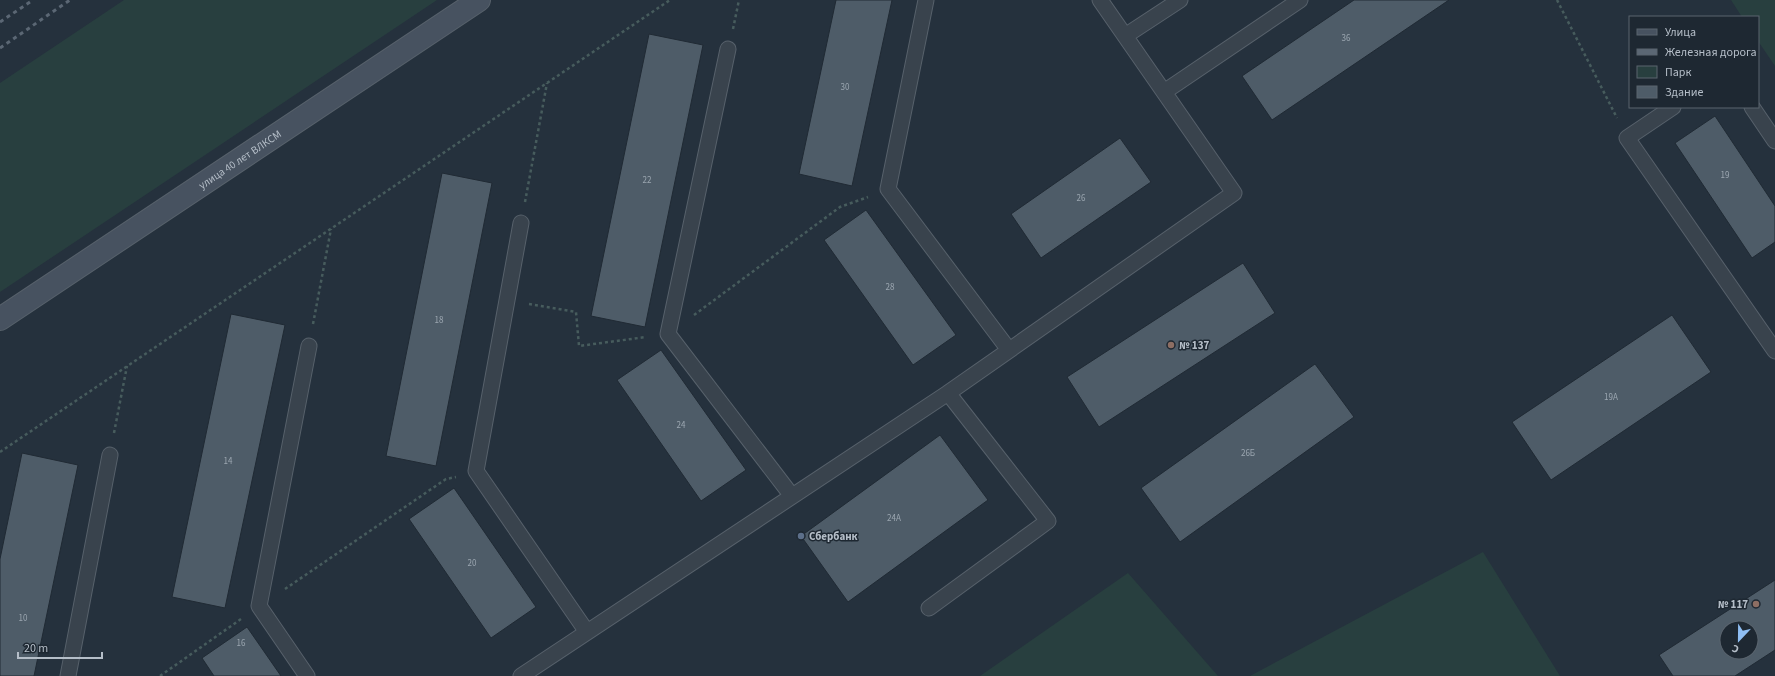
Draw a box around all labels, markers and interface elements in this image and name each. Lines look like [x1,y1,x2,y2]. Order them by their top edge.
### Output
legend [1629,16,1759,108]
text: Улица [1665,24,1696,41]
house number: 36 [1342,32,1351,45]
text: Железная дорога [1665,44,1757,61]
text: Парк [1665,64,1691,81]
house number: 30 [841,81,850,94]
text: Здание [1665,84,1704,101]
street label: улица 40 лет ВЛКСМ [195,126,284,192]
house number: 19 [1721,169,1730,182]
house number: 22 [643,174,652,187]
house number: 26 [1077,192,1086,205]
house number: 28 [886,281,895,294]
house number: 18 [435,314,444,327]
place label: № 137 [1179,338,1209,353]
marker: № 137 [1166,340,1176,350]
house number: 19А [1604,391,1618,404]
house number: 24 [677,419,686,432]
house number: 26Б [1241,447,1255,460]
house number: 14 [224,455,233,468]
house number: 24А [887,512,901,525]
place label: Сбербанк [809,529,858,544]
marker: Сбербанк [796,531,806,541]
house number: 20 [468,557,477,570]
place label: № 117 [1718,597,1748,612]
marker: № 117 [1751,599,1761,609]
house number: 10 [19,612,28,625]
north arrow [1719,620,1759,660]
scale bar [18,634,102,660]
house number: 16 [237,637,246,650]
text: 20 m [24,640,48,657]
text: С [1729,640,1741,657]

